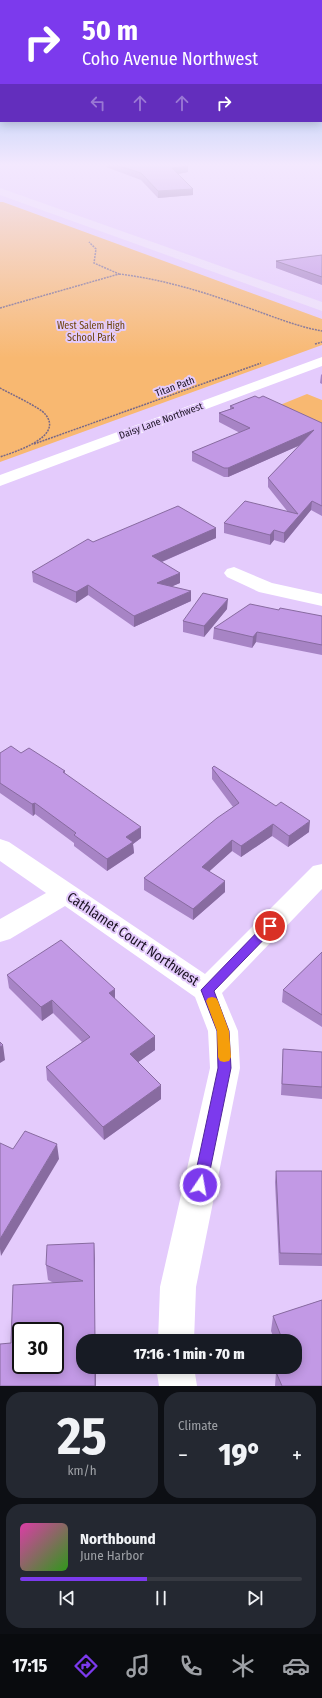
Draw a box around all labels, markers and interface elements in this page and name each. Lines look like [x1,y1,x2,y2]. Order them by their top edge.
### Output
text: 50 m [82,14,138,47]
icon: right [16,16,68,68]
text: Coho Avenue Northwest [82,48,258,70]
icon: left [87,92,109,114]
icon: ahead [129,92,151,114]
icon: ahead [171,92,193,114]
icon: right [213,92,235,114]
park label: West Salem High School Park [57,320,125,344]
street label: Titan Path [154,374,196,400]
street label: Daisy Lane Northwest [117,400,205,442]
street label: Cathlamet Court Northwest [64,888,203,990]
pin [253,909,287,943]
icon: arrive [259,915,281,937]
position arrow [179,1164,221,1206]
speed limit sign: 30 [12,1322,64,1374]
text: 17:16 · 1 min · 70 m [133,1345,245,1363]
text: 25 [57,1405,107,1468]
text: Climate [178,1418,218,1433]
text: 19° [219,1437,261,1473]
text: − [178,1442,188,1469]
text: + [292,1442,302,1469]
text: km/h [68,1463,97,1478]
text: Northbound [80,1530,156,1548]
text: June Harbor [80,1548,144,1563]
icon: previous [56,1587,78,1609]
icon: pause [150,1587,172,1609]
icon: next [244,1587,266,1609]
icon: directions [72,1652,100,1680]
icon: music [124,1652,152,1680]
icon: phone [177,1652,205,1680]
icon: climate [229,1652,257,1680]
icon: car [282,1652,310,1680]
text: 17:15 [12,1655,47,1677]

